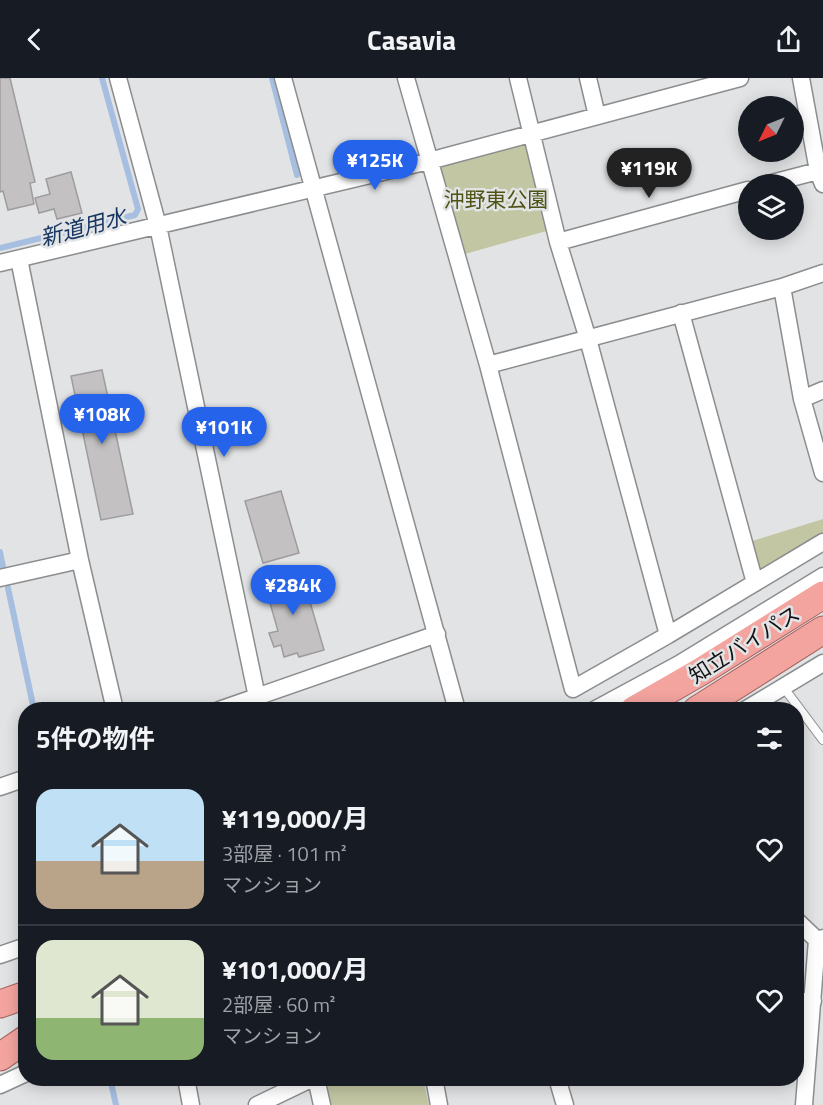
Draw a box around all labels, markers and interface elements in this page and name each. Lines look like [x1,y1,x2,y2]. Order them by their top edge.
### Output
text: Casavia [367,19,456,60]
icon: back [18,23,51,56]
icon: share [772,23,805,56]
north arrow [738,96,804,162]
map controls [738,96,804,240]
pin: ¥125K [333,140,417,191]
text: ¥125K [347,144,403,175]
pin: ¥119K [607,148,691,199]
text: ¥119K [621,152,677,183]
button: layers [738,174,804,240]
park label: 沖野東公園 [444,183,549,215]
water label: 新道用水 [36,199,132,255]
pin: ¥108K [60,394,144,445]
text: ¥108K [74,398,130,429]
pin: ¥101K [182,407,266,458]
text: ¥101K [196,411,252,442]
pin: ¥284K [251,565,335,616]
text: ¥284K [265,569,321,600]
street label: 知立バイパス [682,597,806,691]
text: 5件の物件 [36,719,155,758]
icon: filters [753,722,786,755]
text: ¥119,000/月 [222,799,369,838]
icon: home [84,813,156,885]
icon: heart [753,833,786,866]
text: 3部屋 · 101 m² [222,838,347,869]
text: マンション [222,869,322,900]
text: ¥101,000/月 [222,950,369,989]
icon: home [84,964,156,1036]
icon: heart [753,984,786,1017]
text: 2部屋 · 60 m² [222,989,335,1020]
text: マンション [222,1020,322,1051]

